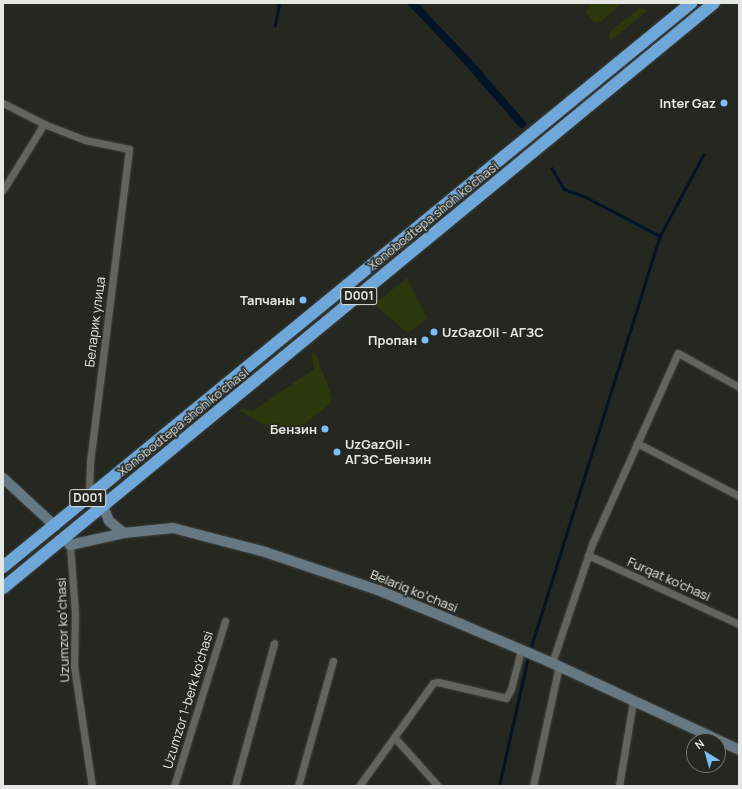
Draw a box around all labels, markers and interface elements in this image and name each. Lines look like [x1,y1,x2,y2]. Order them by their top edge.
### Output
place label: Inter Gaz [659,95,716,111]
marker: Inter Gaz [719,98,729,108]
street label: Xonobodtepa shoh ko'chasi [364,158,502,274]
street label: Беларик улица [82,276,108,368]
road number: D001 [340,286,378,306]
place label: Тапчаны [240,292,295,308]
marker: Тапчаны [298,295,308,305]
place label: UzGazOil - АГЗС [442,324,544,340]
marker: UzGazOil - АГЗС [429,327,439,337]
place label: Пропан [368,332,417,348]
marker: Пропан [420,335,430,345]
street label: Xonobodtepa shoh ko'chasi [114,364,252,480]
place label: Бензин [270,421,317,437]
marker: Бензин [320,424,330,434]
place label: UzGazOil - АГЗС-Бензин [345,437,431,468]
marker: UzGazOil - АГЗС-Бензин [332,447,342,457]
road number: D001 [69,488,107,508]
street label: Furqat ko'chasi [625,554,713,604]
street label: Belariq koʻchasi [368,566,460,616]
street label: Uzumzor koʻchasi [53,577,73,683]
street label: Uzumzor 1-berk ko'chasi [160,629,216,771]
north arrow [686,733,726,773]
text: N [691,735,707,752]

